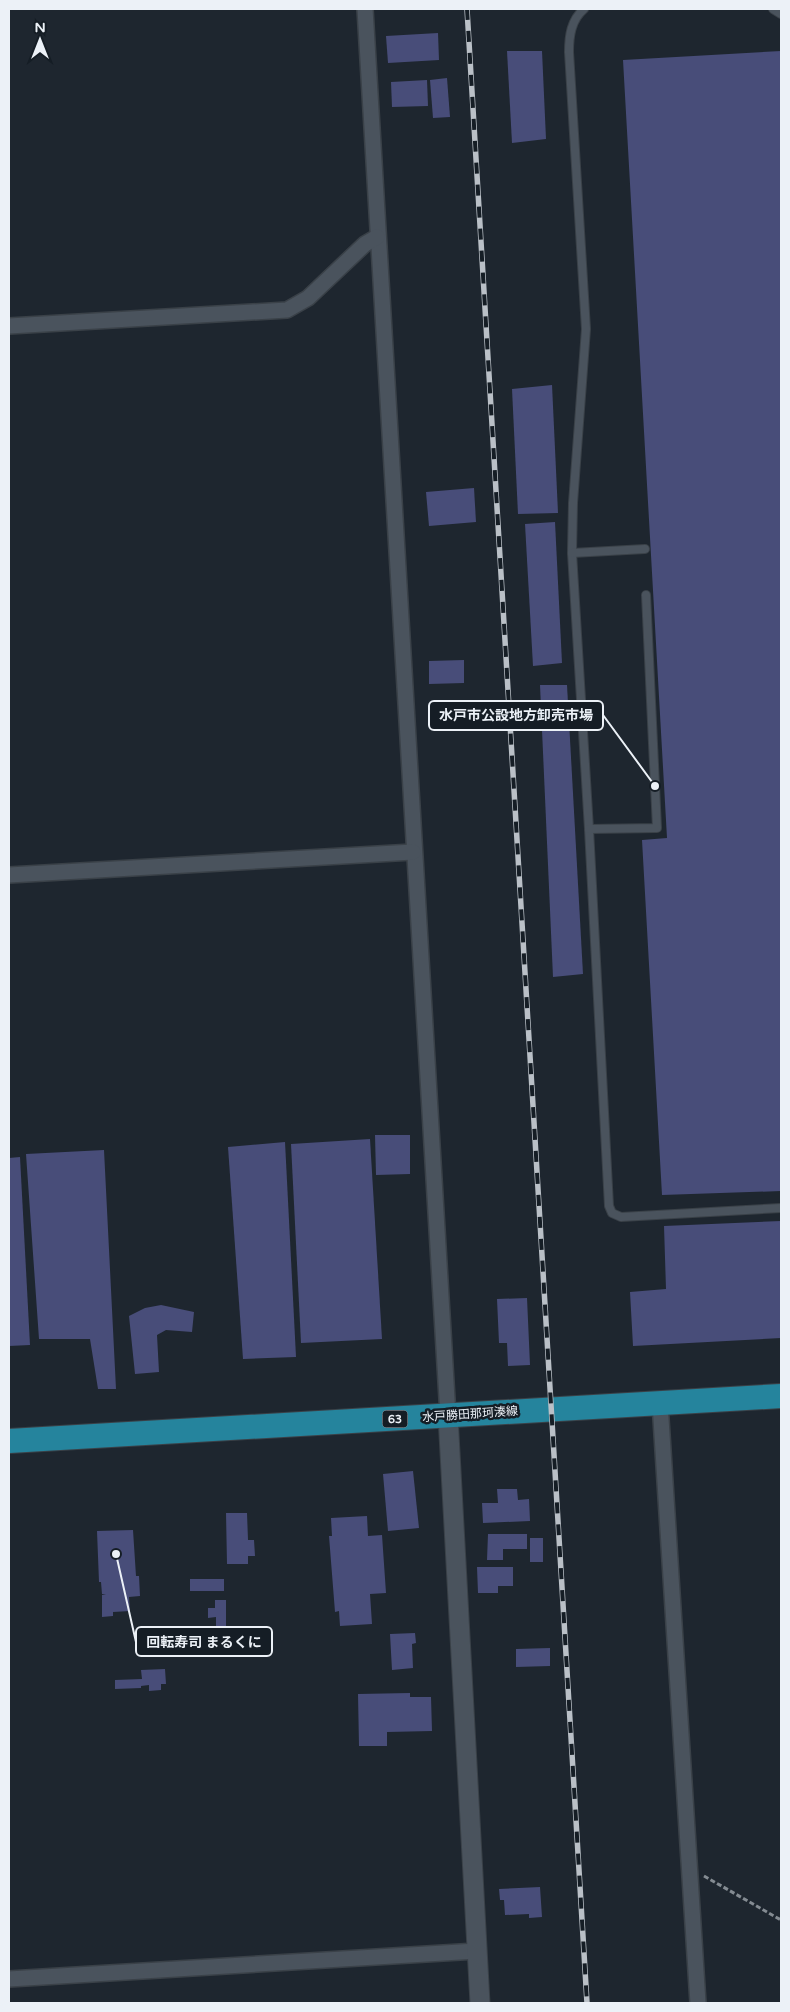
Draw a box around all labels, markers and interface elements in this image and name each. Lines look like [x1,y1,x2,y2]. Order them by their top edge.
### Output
north arrow [15,15,65,65]
text: N [34,19,46,36]
callout: 水戸市公設地方卸売市場 [429,701,603,730]
text: 水戸市公設地方卸売市場 [439,707,593,724]
street label: 水戸勝田那珂湊線 [422,1404,518,1424]
road number: 63 [382,1410,408,1428]
callout: 回転寿司 まるくに [136,1627,272,1656]
text: 回転寿司 まるくに [146,1634,262,1651]

